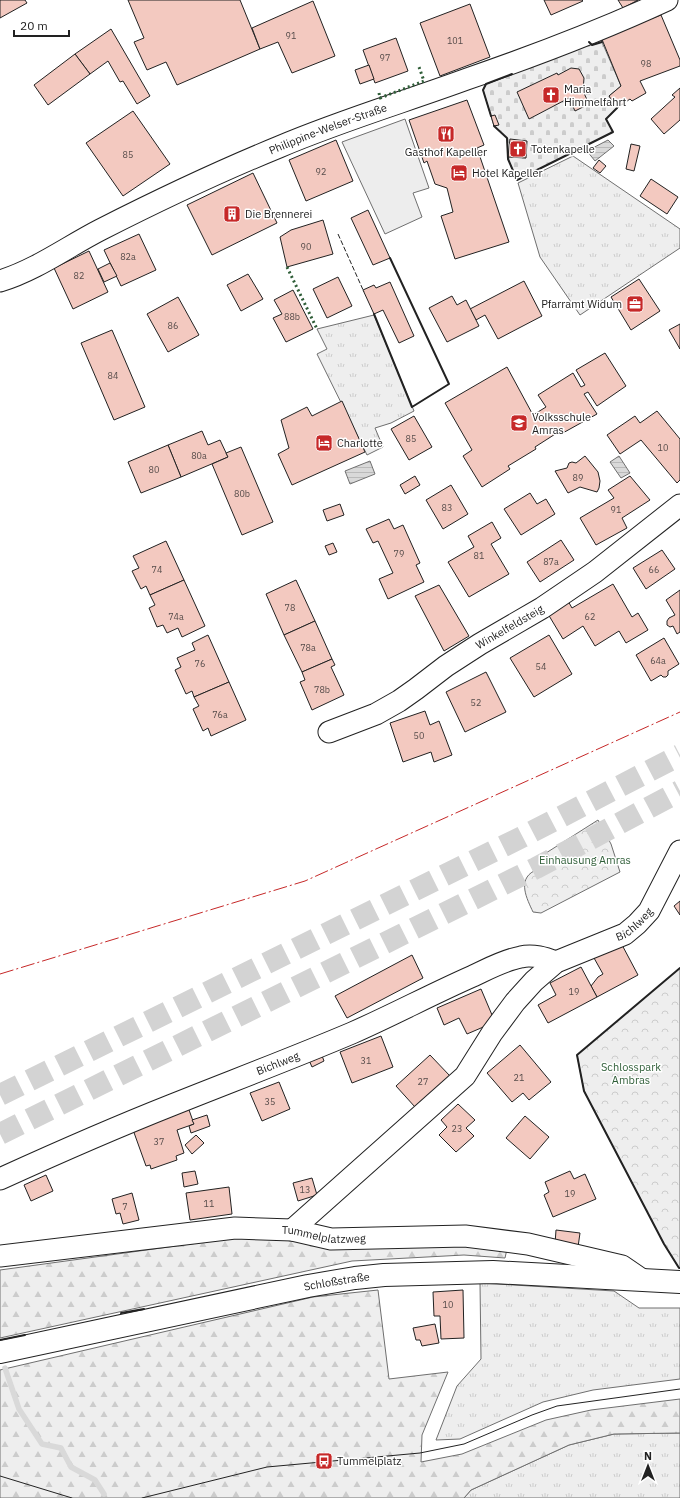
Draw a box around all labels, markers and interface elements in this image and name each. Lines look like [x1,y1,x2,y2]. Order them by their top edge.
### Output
scale bar [14,12,69,38]
text: 20 m [20,18,48,33]
house number: 91 [286,30,296,41]
house number: 101 [447,35,463,46]
house number: 97 [380,52,390,63]
house number: 98 [641,58,651,69]
place label: Maria Himmelfahrt [564,82,627,109]
church icon: Maria Himmelfahrt [541,85,561,105]
street label: Philippine-Welser-Straße [267,100,389,157]
restaurant icon: Gasthof Kapeller [436,124,456,144]
church icon: Totenkapelle [508,139,528,159]
place label: Totenkapelle [531,142,595,156]
place label: Gasthof Kapeller [405,145,487,159]
house number: 85 [123,149,133,160]
hotel icon: Hotel Kapeller [449,163,469,183]
house number: 92 [316,166,326,177]
place label: Hotel Kapeller [472,166,543,180]
building icon: Die Brennerei [222,204,242,224]
place label: Die Brennerei [245,207,312,221]
house number: 90 [301,241,311,252]
house number: 82a [120,251,136,262]
house number: 82 [74,270,84,281]
office icon: Pfarramt Widum [625,294,645,314]
place label: Pfarramt Widum [541,297,622,311]
house number: 88b [284,311,300,322]
house number: 86 [168,320,178,331]
house number: 84 [108,370,118,381]
place label: Volksschule Amras [532,410,591,437]
school or university icon: Volksschule Amras [509,413,529,433]
hotel icon: Charlotte [314,433,334,453]
house number: 85 [406,433,416,444]
place label: Charlotte [337,436,383,450]
house number: 10 [658,442,668,453]
house number: 80a [191,450,207,461]
house number: 80 [149,464,159,475]
house number: 89 [573,472,583,483]
house number: 80b [234,488,250,499]
house number: 83 [442,502,452,513]
house number: 91 [611,504,621,515]
house number: 79 [394,548,404,559]
house number: 81 [474,550,484,561]
house number: 87a [543,556,559,567]
house number: 74 [152,564,162,575]
house number: 66 [649,564,659,575]
house number: 78 [285,602,295,613]
street label: Winkelfeldsteig [473,602,546,652]
house number: 74a [168,611,184,622]
house number: 62 [585,611,595,622]
house number: 78a [300,642,316,653]
house number: 64a [650,655,666,666]
house number: 76 [195,658,205,669]
house number: 54 [536,661,546,672]
house number: 78b [314,684,330,695]
house number: 52 [471,697,481,708]
house number: 76a [212,709,228,720]
house number: 50 [414,730,424,741]
park label: Einhausung Amras [539,853,631,867]
street label: Bichlweg [614,904,656,944]
house number: 19 [569,986,579,997]
street label: Bichlweg [254,1048,302,1078]
house number: 31 [361,1055,371,1066]
park label: Schlosspark Ambras [601,1060,661,1087]
house number: 21 [514,1072,524,1083]
house number: 27 [418,1076,428,1087]
house number: 35 [265,1096,275,1107]
house number: 23 [452,1123,462,1134]
house number: 37 [154,1136,164,1147]
house number: 13 [300,1184,310,1195]
house number: 19 [565,1188,575,1199]
house number: 11 [204,1198,214,1209]
house number: 7 [122,1201,128,1212]
street label: Tummelplatzweg [282,1223,366,1246]
street label: Schloßstraße [302,1270,370,1294]
house number: 10 [443,1299,453,1310]
north arrow [628,1446,668,1486]
text: N [644,1449,652,1463]
bus stop icon: Tummelplatz [314,1451,334,1471]
place label: Tummelplatz [337,1454,401,1468]

